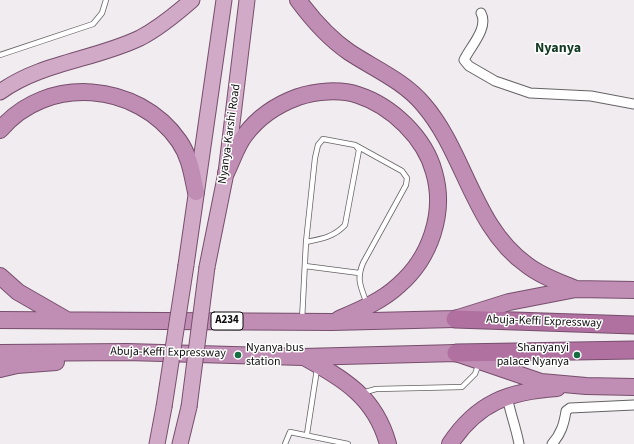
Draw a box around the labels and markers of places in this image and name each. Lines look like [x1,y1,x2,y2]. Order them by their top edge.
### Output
place label: Nyanya bus station [246,341,304,369]
place label: Shanyanyi palace Nyanya [497,341,569,369]
marker: Nyanya bus station [233,350,243,360]
marker: Shanyanyi palace Nyanya [572,350,582,360]

